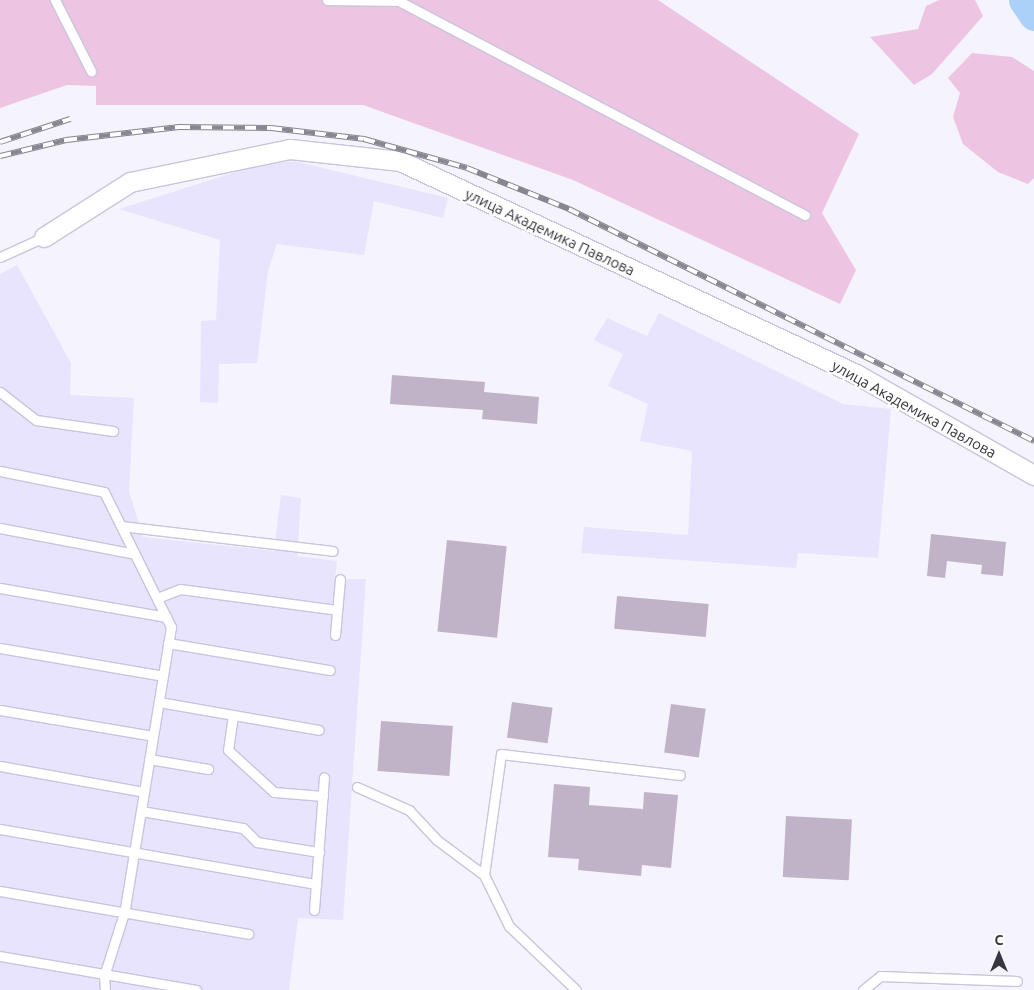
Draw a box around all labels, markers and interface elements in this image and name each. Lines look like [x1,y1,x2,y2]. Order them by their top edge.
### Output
street label: улица Академика Павлова [462,185,638,279]
street label: улица Академика Павлова [829,356,999,462]
north arrow [974,930,1024,980]
text: С [995,932,1003,948]

